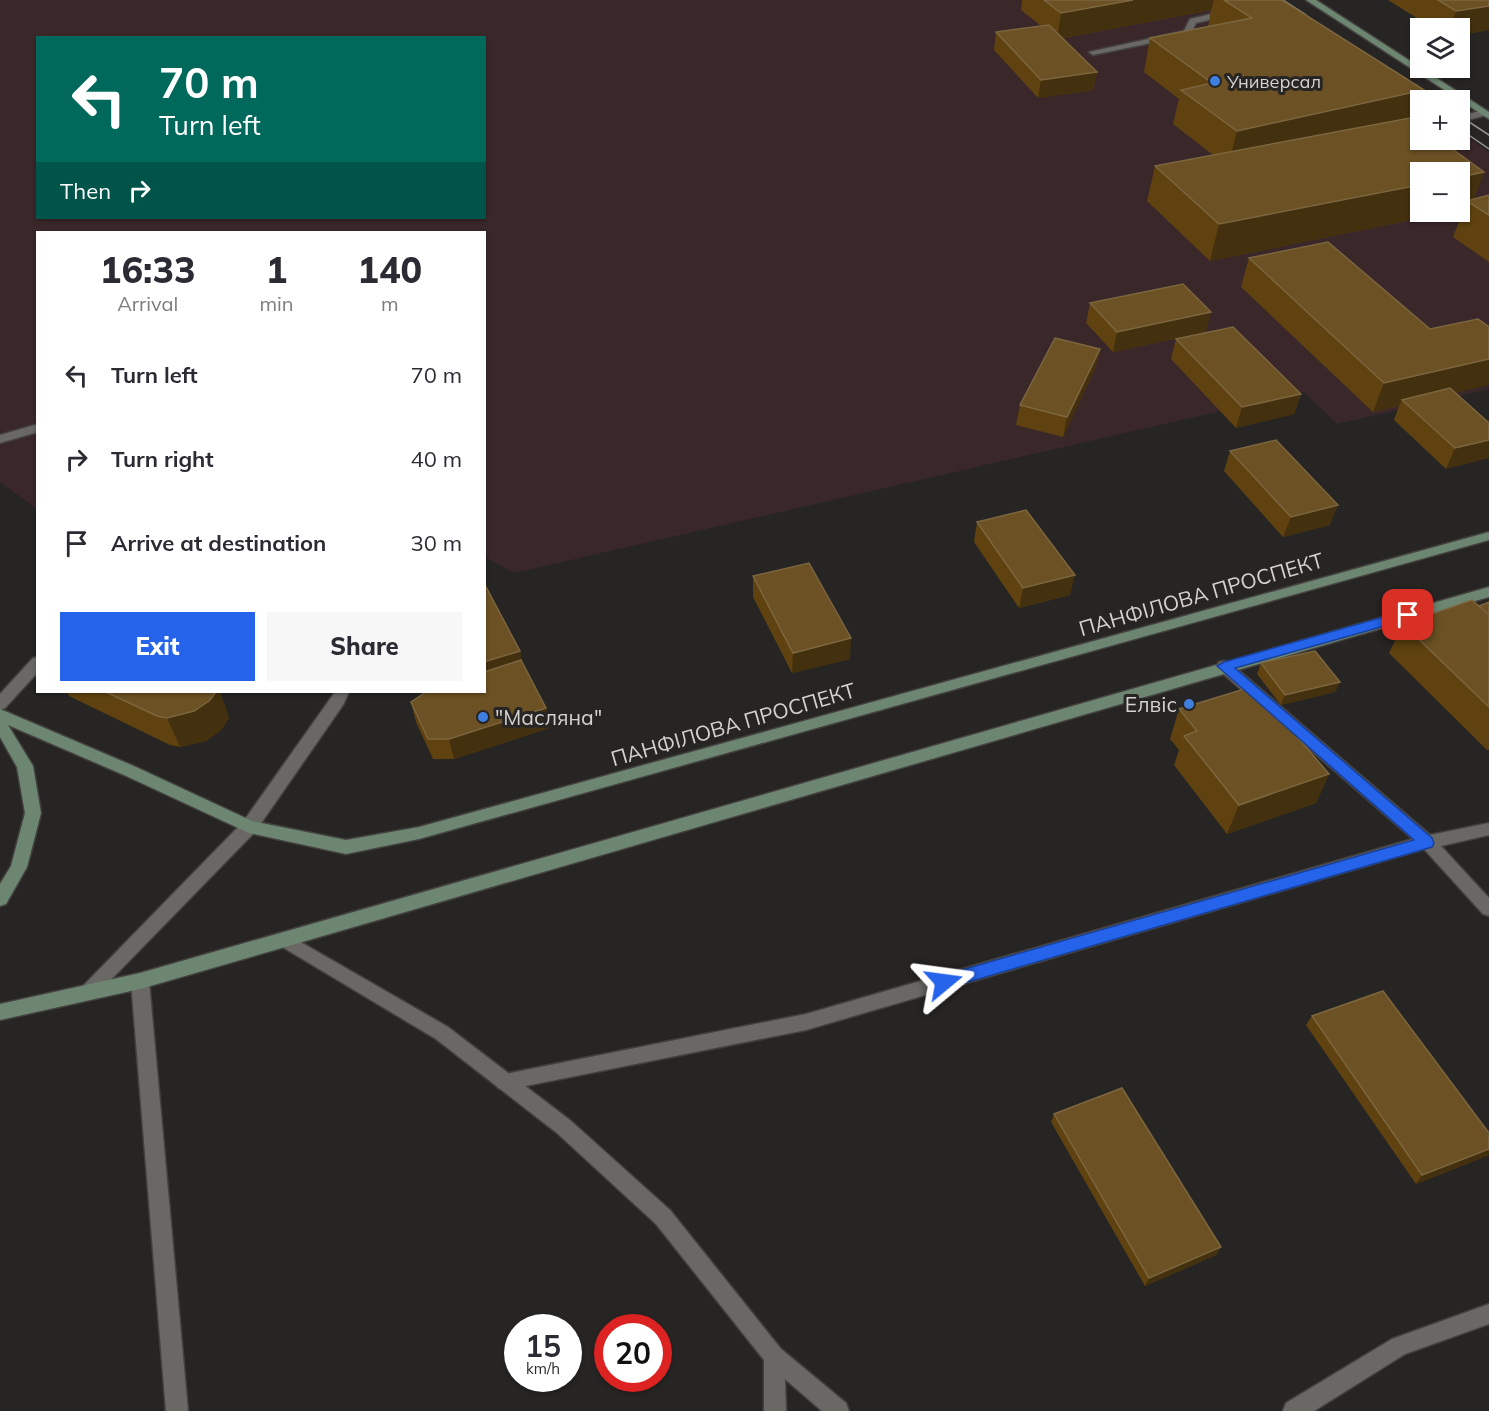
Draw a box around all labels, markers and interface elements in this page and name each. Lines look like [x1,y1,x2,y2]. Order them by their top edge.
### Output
map controls [1410,18,1470,222]
button: layers [1410,18,1470,78]
text: 70 m [159,56,259,109]
icon: left [60,60,138,138]
place label: Универсал [1226,70,1321,93]
marker: Универсал [1208,74,1222,88]
button: + [1410,90,1470,150]
text: Turn left [159,108,261,142]
button: − [1410,162,1470,222]
icon: right [123,174,156,207]
text: Then [60,177,111,205]
text: 16:33 [100,247,196,292]
text: 1 [266,247,287,292]
text: 140 [357,247,422,292]
text: Arrival [117,291,178,316]
text: min [259,291,294,316]
text: m [381,291,399,316]
icon: left [60,359,93,392]
text: Turn left [111,361,198,389]
text: 70 m [411,361,462,389]
icon: right [60,443,93,476]
text: Turn right [111,445,214,473]
text: 40 m [411,445,462,473]
icon: arrive [60,527,93,560]
text: Arrive at destination [111,529,326,557]
text: 30 m [411,529,462,557]
street label: ПАНФІЛОВА ПРОСПЕКТ [1076,546,1327,641]
pin [1382,589,1433,640]
icon: arrive [1391,598,1424,631]
button: Exit [60,612,255,681]
button: Share [267,612,462,681]
street label: ПАНФІЛОВА ПРОСПЕКТ [608,676,859,771]
place label: Елвіс [1125,691,1177,717]
marker: Елвіс [1182,697,1196,711]
place label: "Масляна" [495,704,602,730]
marker: "Масляна" [476,710,490,724]
position arrow [912,950,976,1014]
speed limit sign: 20 [594,1314,672,1392]
text: 15 [525,1327,561,1365]
text: km/h [526,1359,560,1378]

